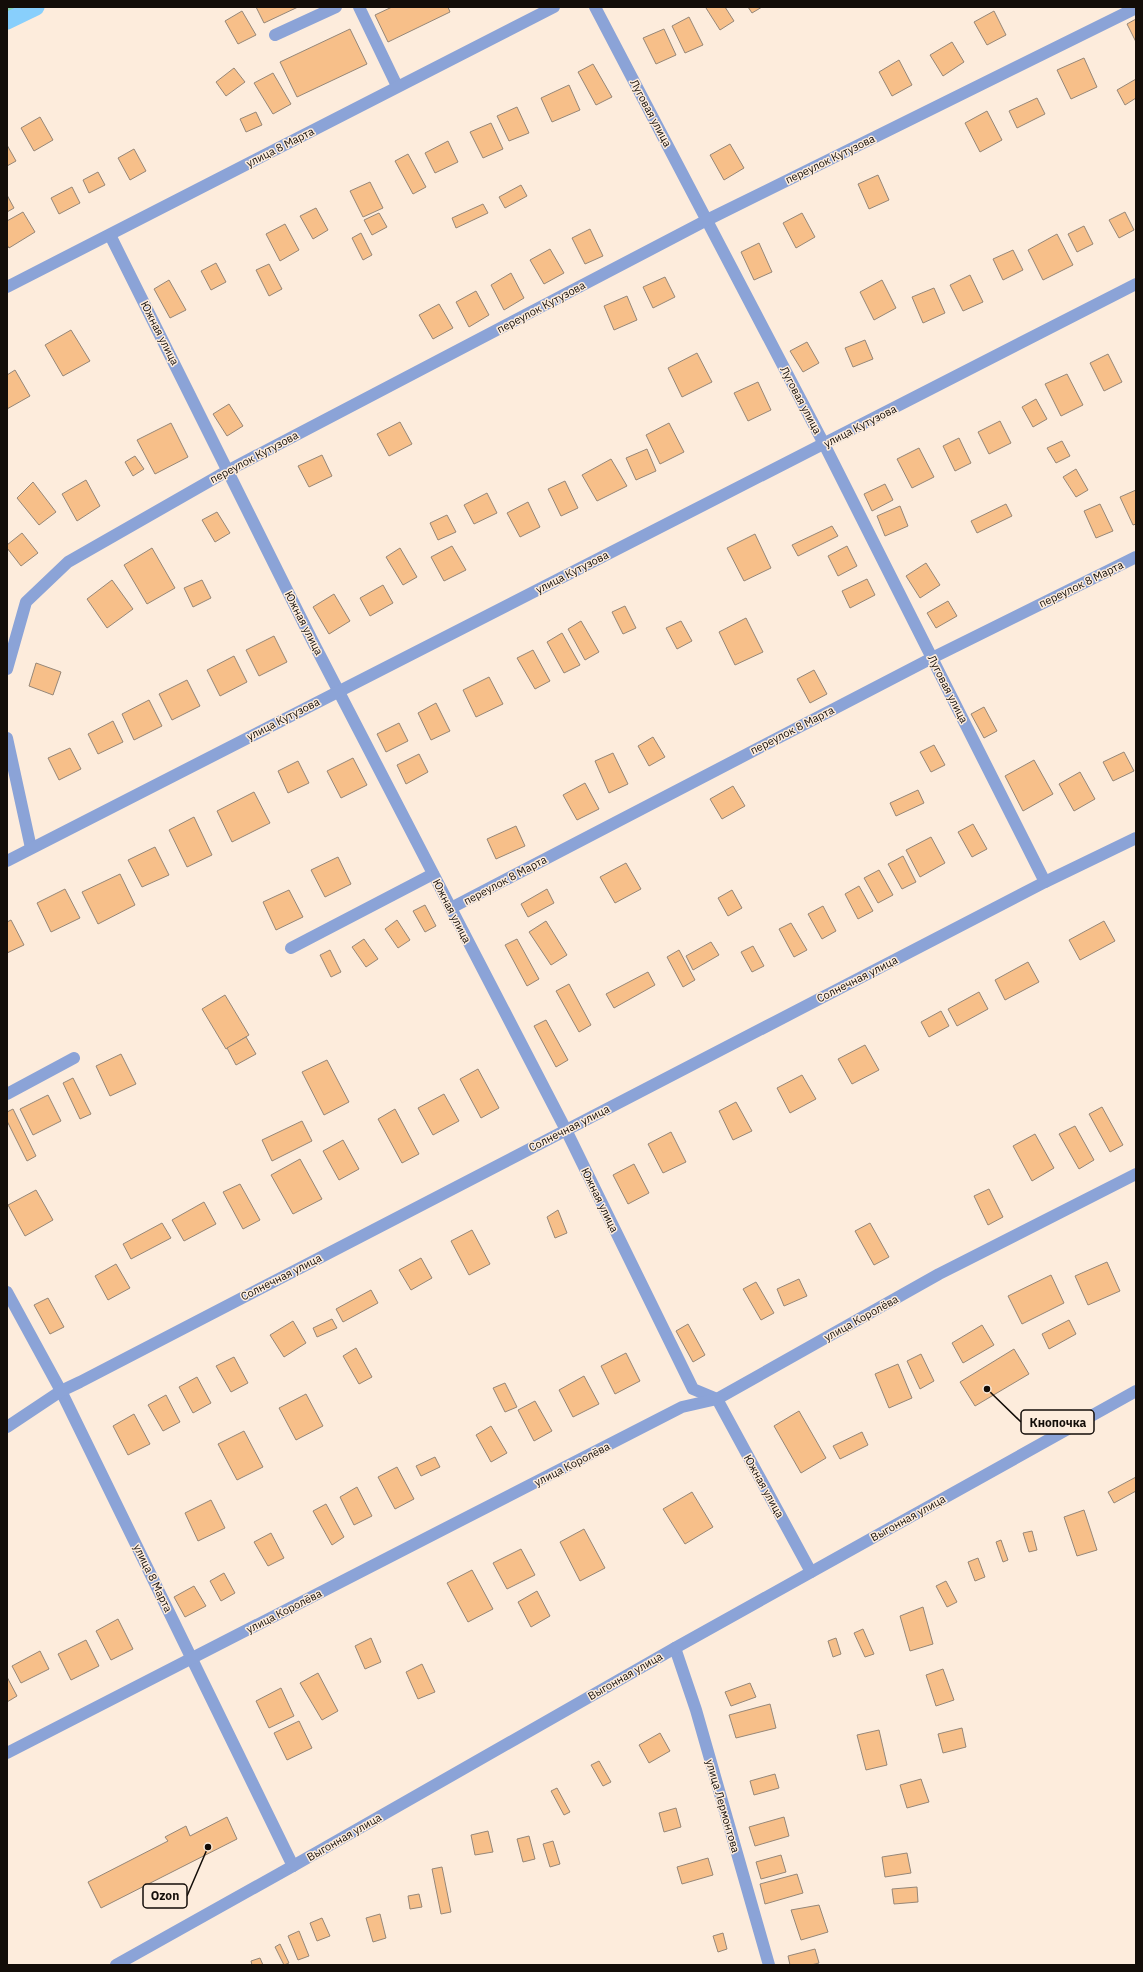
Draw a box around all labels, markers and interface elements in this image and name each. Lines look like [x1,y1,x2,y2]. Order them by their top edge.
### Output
street label: Луговая улица [627,77,675,149]
street label: улица 8 Марта [244,124,316,170]
street label: переулок Кутузова [783,131,877,187]
street label: переулок Кутузова [494,278,588,336]
street label: Южная улица [138,299,182,368]
street label: Луговая улица [777,364,825,436]
street label: улица Кутузова [821,402,899,450]
street label: переулок Кутузова [207,428,301,486]
street label: улица Кутузова [533,548,611,596]
street label: переулок 8 Марта [1036,557,1126,611]
street label: Южная улица [282,589,326,658]
street label: Луговая улица [925,653,971,726]
street label: улица Кутузова [244,695,322,743]
street label: переулок 8 Марта [748,703,836,757]
street label: переулок 8 Марта [461,852,549,908]
street label: Южная улица [430,877,474,946]
street label: Солнечная улица [814,953,900,1005]
street label: Солнечная улица [526,1102,612,1154]
street label: Южная улица [578,1165,622,1235]
street label: Солнечная улица [238,1251,324,1303]
street label: улица Королёва [821,1292,901,1344]
callout: Кнопочка [1021,1410,1094,1434]
text: Кнопочка [1030,1415,1087,1430]
street label: улица Королёва [532,1439,612,1489]
street label: Южная улица [741,1452,787,1520]
street label: Выгонная улица [868,1492,948,1544]
street label: улица 8 Марта [130,1542,176,1615]
street label: улица Королёва [244,1586,324,1636]
street label: Выгонная улица [585,1649,665,1703]
street label: улица Лермонтова [703,1758,743,1854]
street label: Выгонная улица [304,1810,384,1864]
callout: Ozon [143,1884,187,1908]
text: Ozon [151,1888,179,1903]

